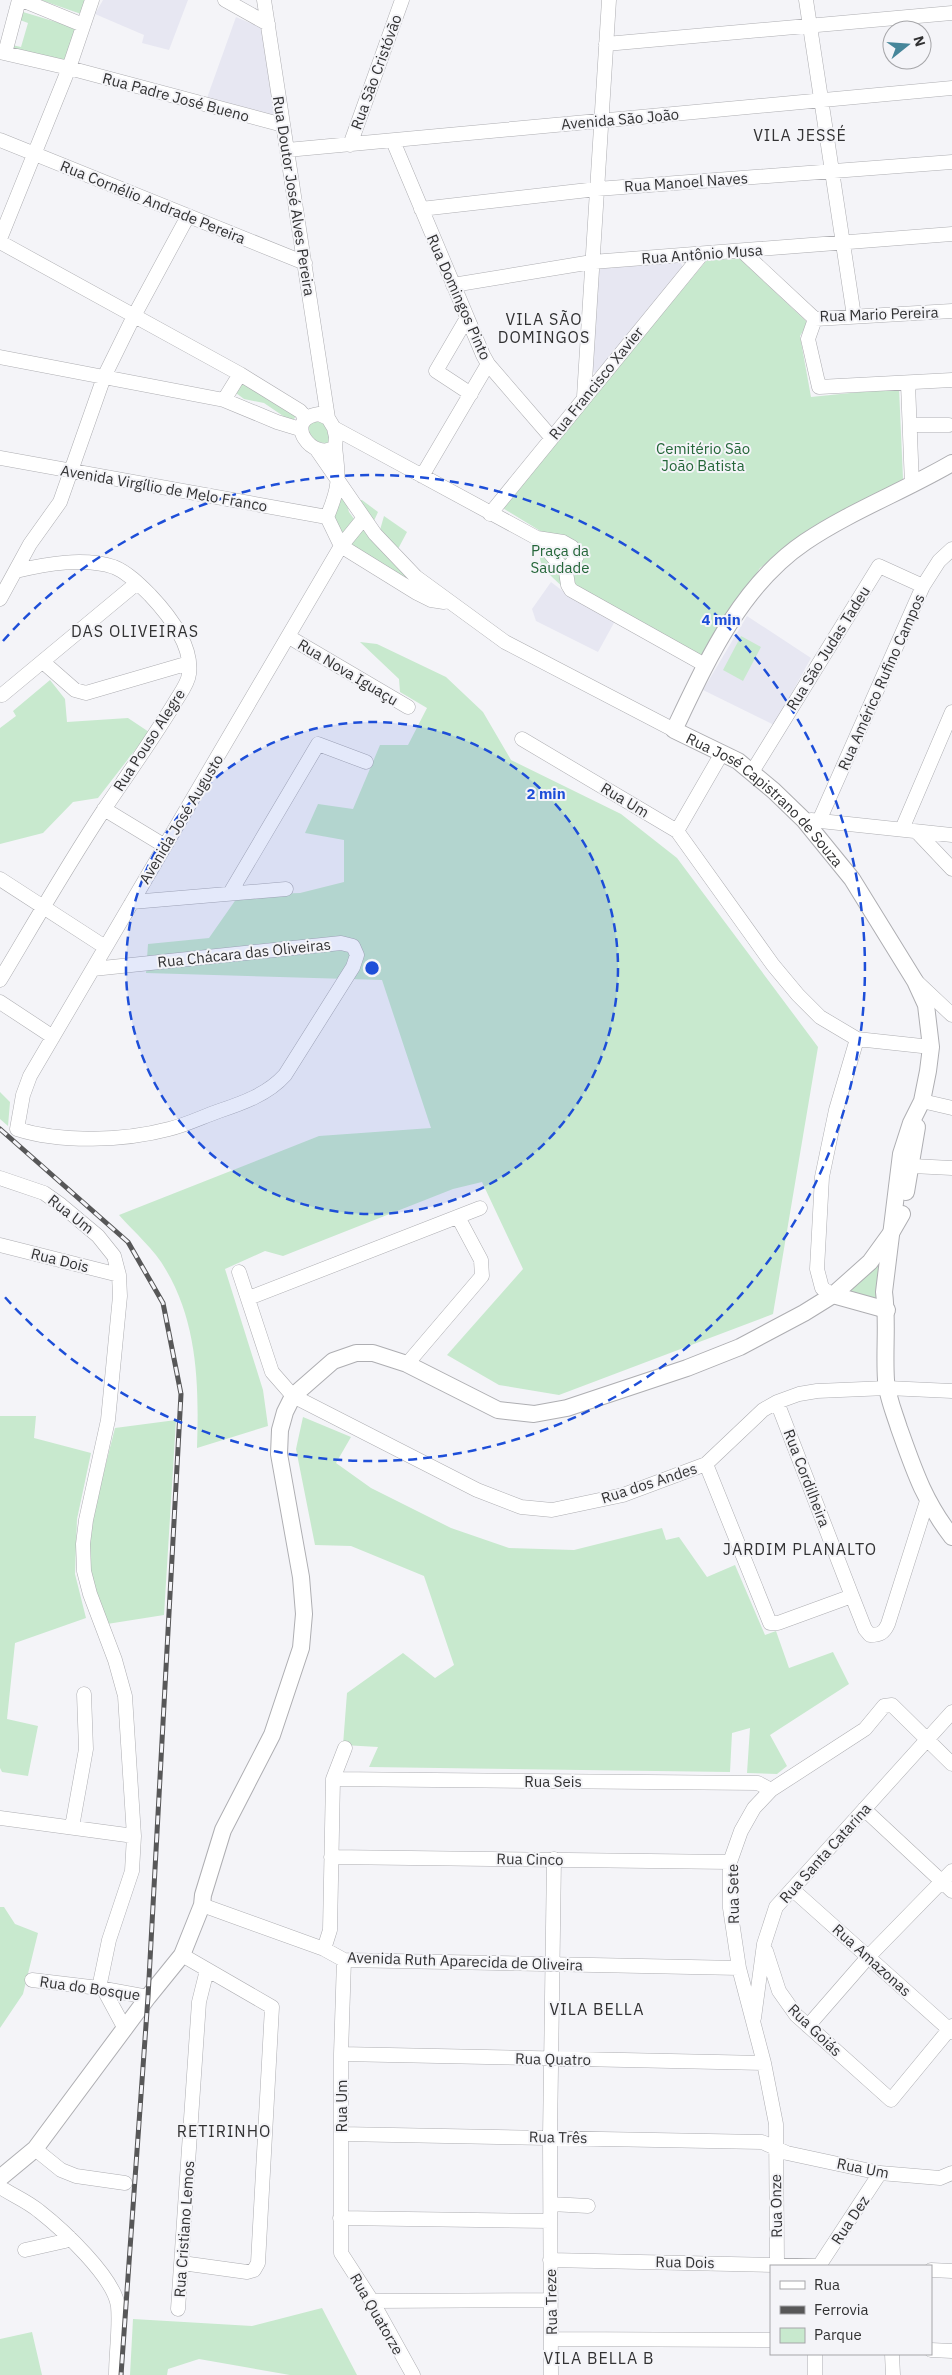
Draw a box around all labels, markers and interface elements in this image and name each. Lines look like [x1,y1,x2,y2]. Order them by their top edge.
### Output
street label: Rua São Cristóvão [346,12,406,132]
north arrow [882,20,932,70]
text: N [909,34,930,49]
street label: Rua Padre José Bueno [101,68,251,126]
street label: Rua Doutor José Alves Pereira [269,95,319,297]
street label: Avenida São João [560,104,680,134]
district label: VILA JESSÉ [753,124,847,145]
street label: Rua Cornélio Andrade Pereira [58,156,248,248]
street label: Rua Manoel Naves [624,168,748,196]
street label: Rua Domingos Pinto [423,231,495,363]
street label: Rua Antônio Musa [641,240,763,268]
street label: Rua Mario Pereira [819,302,939,326]
district label: VILA SÃO DOMINGOS [498,309,590,347]
street label: Rua Francisco Xavier [545,322,648,443]
park label: Cemitério São João Batista [656,439,750,475]
street label: Avenida Virgílio de Melo Franco [59,460,269,516]
park label: Praça da Saudade [531,541,589,577]
street label: Rua São Judas Tadeu [782,582,874,714]
street label: Rua Américo Rufino Campos [833,591,929,773]
text: 4 min [701,610,741,629]
district label: DAS OLIVEIRAS [71,621,199,641]
street label: Rua Nova Iguaçu [294,635,402,709]
street label: Rua Pouso Alegre [109,685,189,795]
street label: Rua José Capistrano de Souza [683,728,848,871]
street label: Avenida José Augusto [135,751,227,887]
street label: Rua Um [597,778,653,822]
text: 2 min [526,784,566,803]
street label: Rua Chácara das Oliveiras [156,934,332,972]
centre of rings [363,959,381,977]
street label: Rua Um [44,1190,98,1238]
street label: Rua Dois [29,1244,91,1276]
street label: Rua Cordilheira [780,1426,834,1530]
street label: Rua dos Andes [599,1459,699,1507]
district label: JARDIM PLANALTO [723,1539,877,1559]
street label: Rua Seis [524,1772,582,1791]
street label: Rua Santa Catarina [775,1799,875,1907]
street label: Rua Cinco [496,1849,564,1869]
street label: Rua Sete [723,1864,743,1924]
street label: Rua Amazonas [829,1920,915,2000]
street label: Avenida Ruth Aparecida de Oliveira [347,1947,583,1975]
street label: Rua do Bosque [39,1972,141,2004]
district label: VILA BELLA [550,1999,644,2019]
street label: Rua Goiás [784,2000,846,2060]
street label: Rua Quatro [515,2049,591,2069]
street label: Rua Um [332,2080,351,2132]
district label: RETIRINHO [177,2121,271,2141]
street label: Rua Três [529,2127,587,2147]
street label: Rua Um [835,2154,891,2182]
street label: Rua Cristiano Lemos [170,2160,198,2298]
street label: Rua Onze [766,2174,786,2238]
street label: Rua Dez [827,2192,873,2248]
street label: Rua Dois [655,2252,715,2272]
legend [770,2265,932,2355]
street label: Rua Treze [541,2269,561,2335]
street label: Rua Quatorze [346,2270,408,2358]
text: Rua [814,2275,840,2294]
text: Ferrovia [814,2300,869,2319]
text: Parque [814,2325,862,2344]
district label: VILA BELLA B [543,2348,655,2368]

